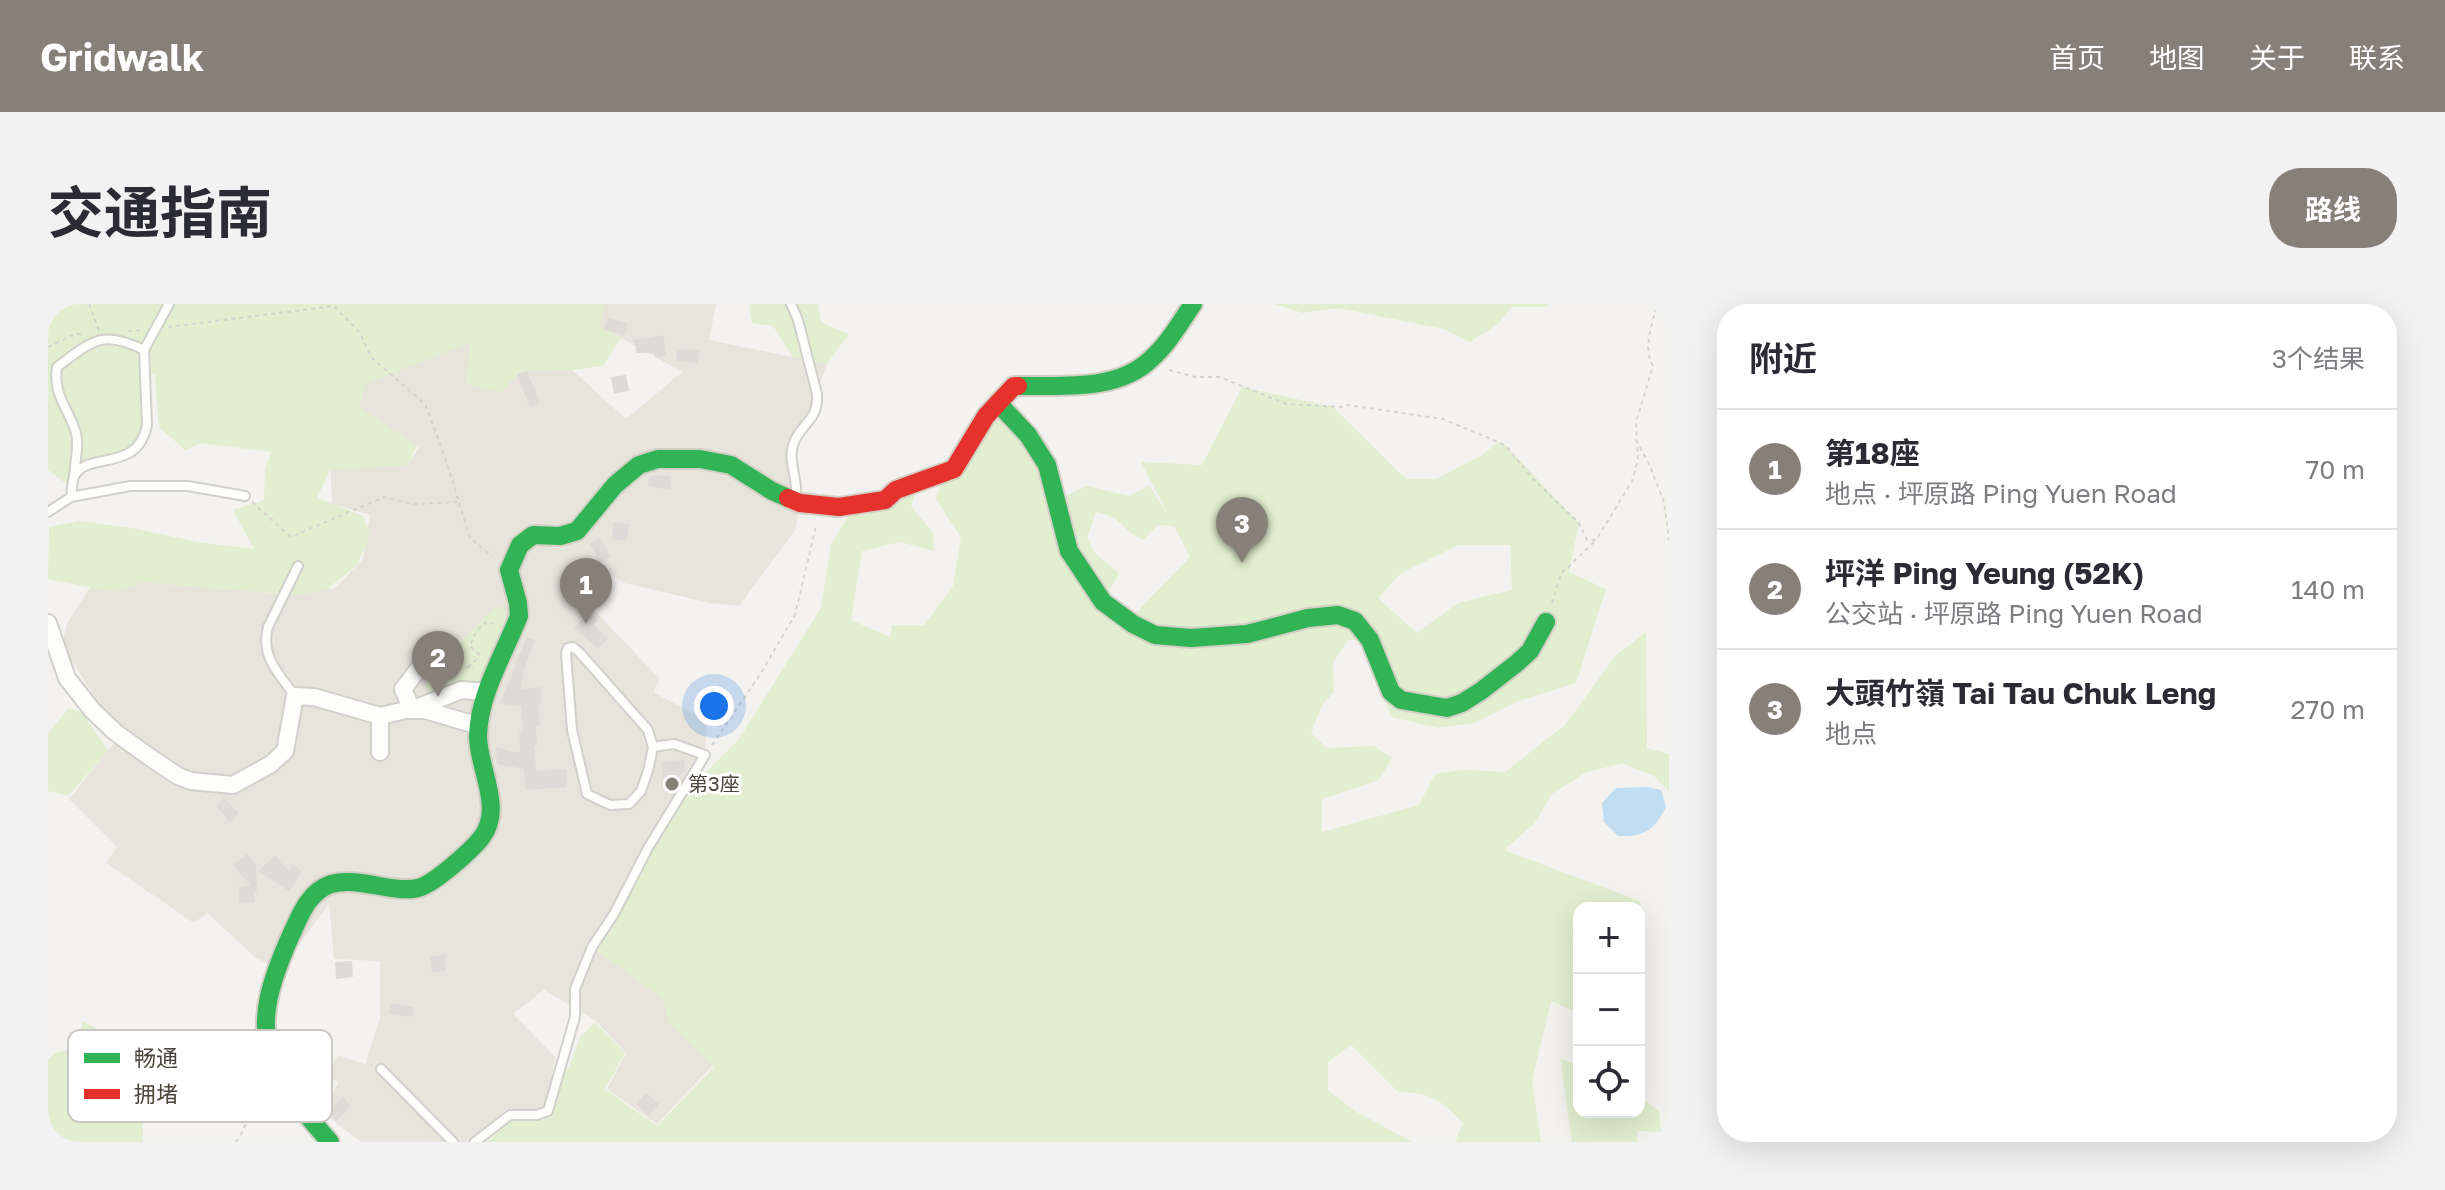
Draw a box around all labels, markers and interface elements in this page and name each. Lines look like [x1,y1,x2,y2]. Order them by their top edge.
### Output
text: Gridwalk [40,34,204,79]
text: 首页 [2049,41,2105,74]
text: 地图 [2149,41,2205,74]
text: 关于 [2249,41,2305,74]
text: 联系 [2349,41,2405,74]
button: 路线 [2269,168,2397,248]
text: 交通指南 [48,178,272,245]
text: 附近 [1749,338,1817,378]
text: 3个结果 [2272,343,2365,374]
text: 第18座 [1825,435,1920,471]
text: 1 [1768,454,1782,485]
text: 70 m [2306,454,2365,485]
text: 地点 · 坪原路 Ping Yuen Road [1825,478,2177,509]
pin: 3 [1216,497,1268,563]
text: 坪洋 Ping Yeung (52K) [1825,555,2144,591]
pin: 1 [560,558,612,624]
text: 2 [1767,574,1783,605]
text: 140 m [2291,574,2365,605]
text: 公交站 · 坪原路 Ping Yuen Road [1825,598,2203,629]
pin: 2 [412,631,464,697]
text: 大頭竹嶺 Tai Tau Chuk Leng [1825,675,2216,711]
your location [694,686,734,726]
text: 3 [1767,694,1783,725]
text: 270 m [2291,694,2365,725]
text: 地点 [1825,718,1877,749]
place label: 第3座 [688,771,740,795]
marker: 第3座 [663,775,681,793]
map controls [1573,902,1645,1118]
button: + [1573,902,1645,974]
button: − [1573,974,1645,1046]
legend [68,1030,332,1122]
text: 畅通 [134,1044,178,1071]
button: locate [1573,1046,1645,1118]
text: 拥堵 [134,1080,178,1107]

